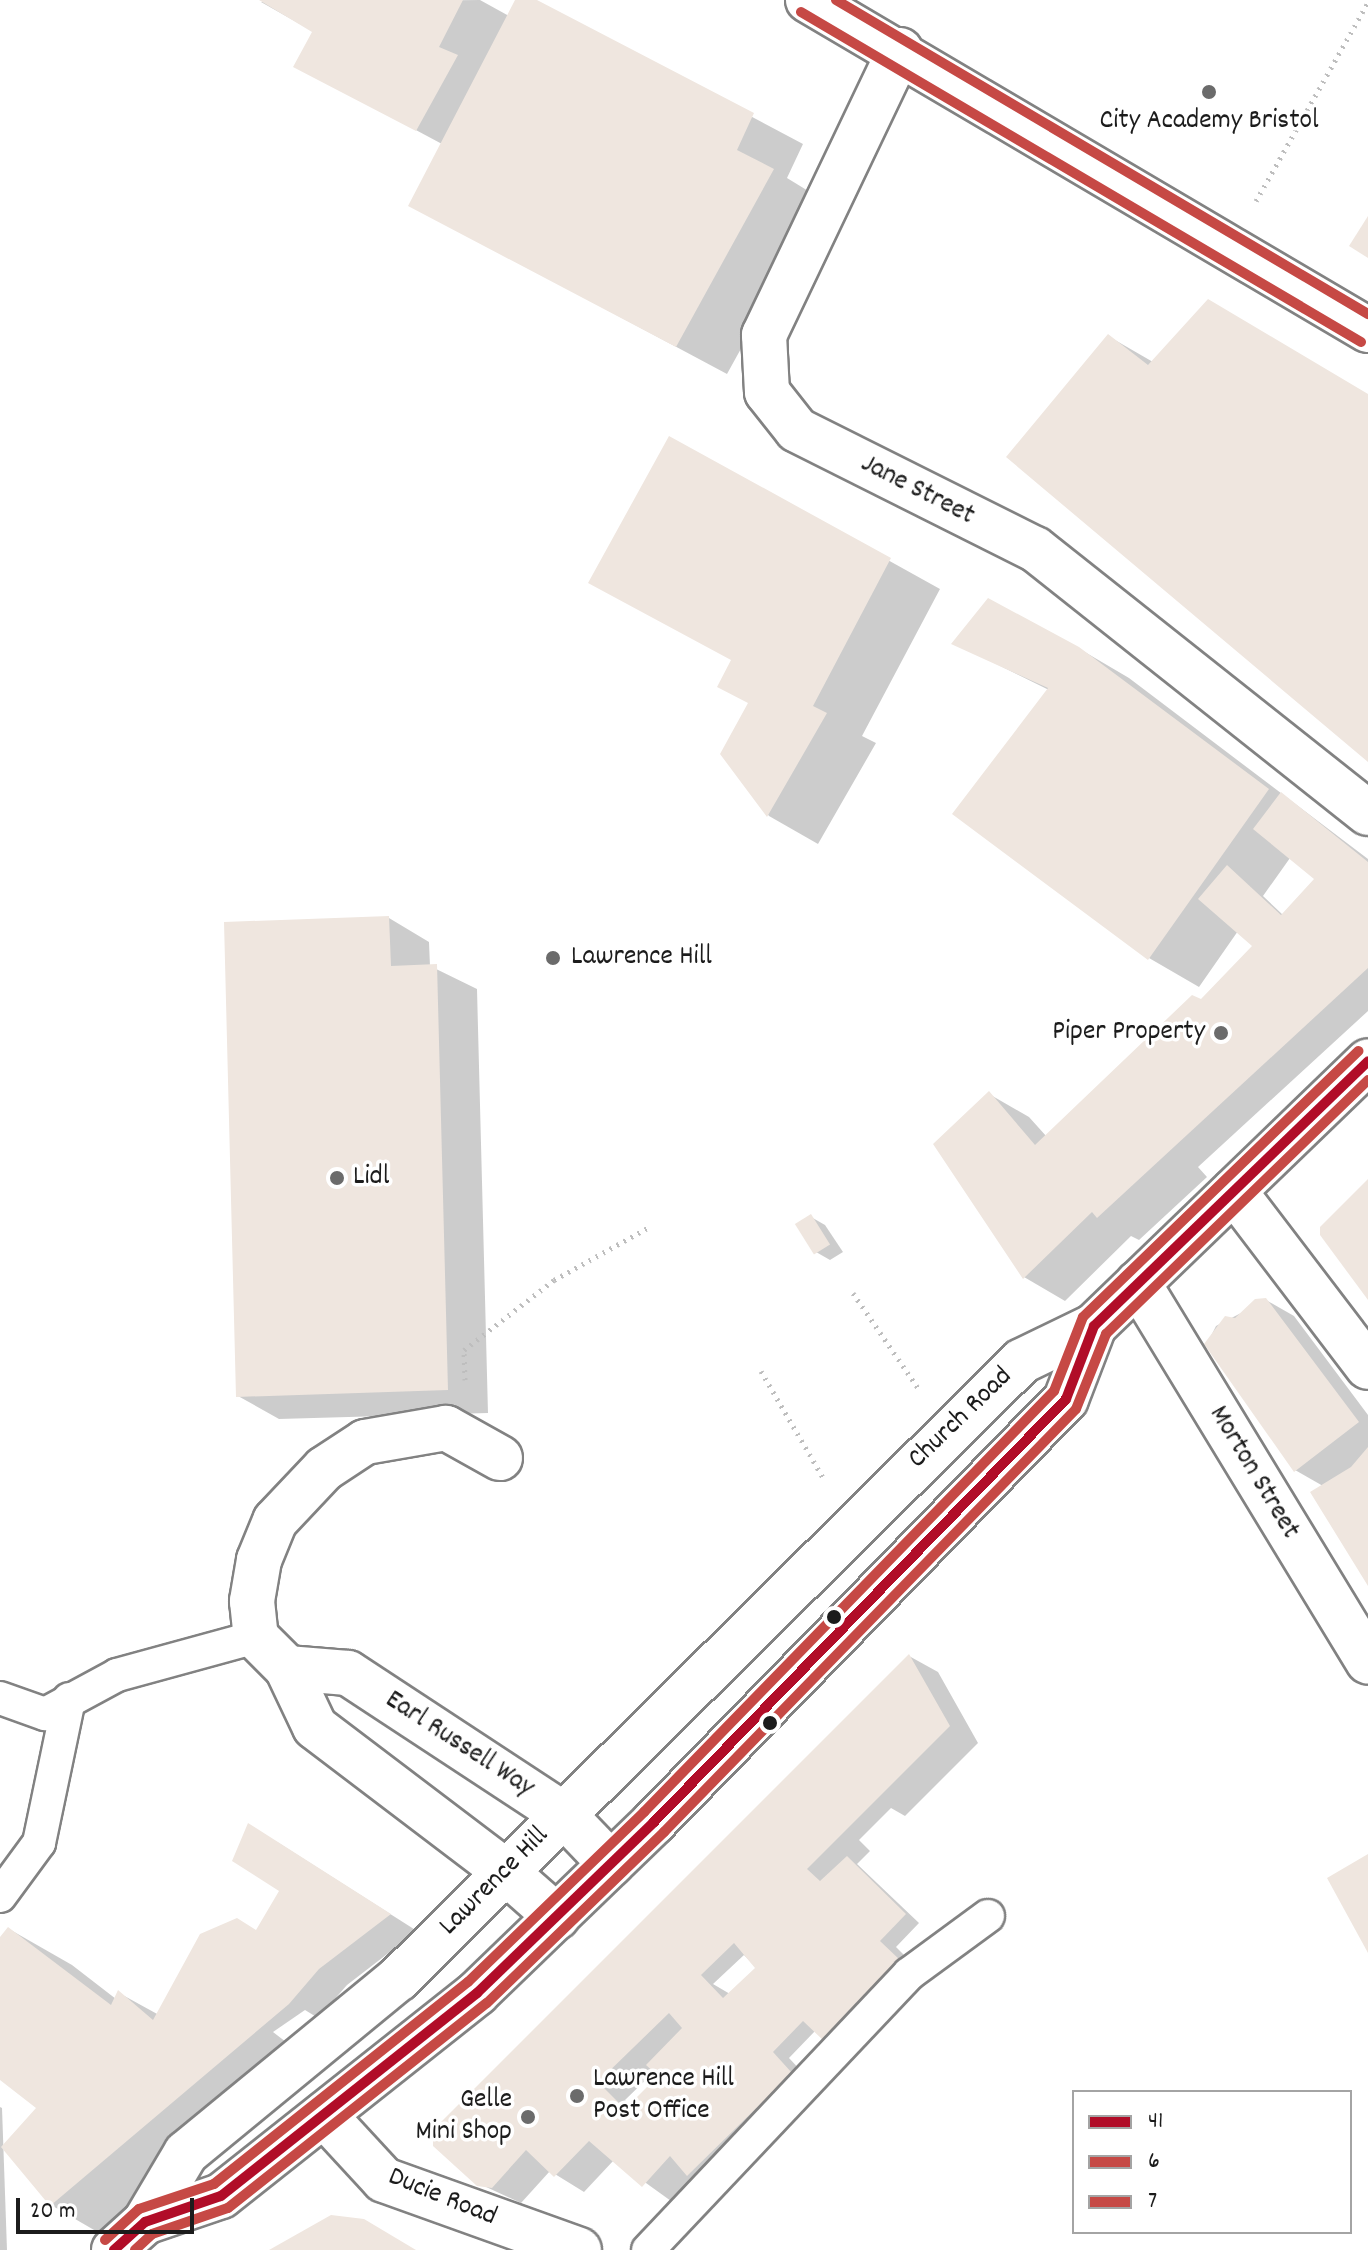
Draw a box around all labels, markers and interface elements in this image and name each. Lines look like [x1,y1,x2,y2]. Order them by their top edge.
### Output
marker: City Academy Bristol [1200,83,1218,101]
place label: City Academy Bristol [1099,105,1319,139]
street label: Jane Street [855,448,979,534]
place label: Lawrence Hill [571,941,712,975]
marker: Lawrence Hill [542,947,564,969]
place label: Piper Property [1052,1016,1205,1050]
marker: Piper Property [1212,1024,1230,1042]
place label: Lidl [353,1161,389,1195]
marker: Lidl [328,1169,346,1187]
street label: Church Road [902,1361,1020,1477]
street label: Morton Street [1200,1400,1306,1546]
unlabelled marker [826,1609,842,1625]
street label: Earl Russell Way [378,1684,540,1806]
unlabelled marker [762,1715,778,1731]
street label: Lawrence Hill [433,1820,557,1944]
place label: Lawrence Hill Post Office [593,2063,734,2129]
place label: Gelle Mini Shop [415,2084,512,2150]
marker: Lawrence Hill Post Office [568,2087,586,2105]
legend [1072,2090,1352,2234]
text: 41 [1148,2105,1163,2139]
marker: Gelle Mini Shop [519,2108,537,2126]
text: 6 [1148,2145,1160,2179]
street label: Ducie Road [383,2161,501,2235]
scale bar [20,2182,198,2232]
text: 7 [1148,2185,1157,2219]
text: 20 m [30,2195,76,2229]

